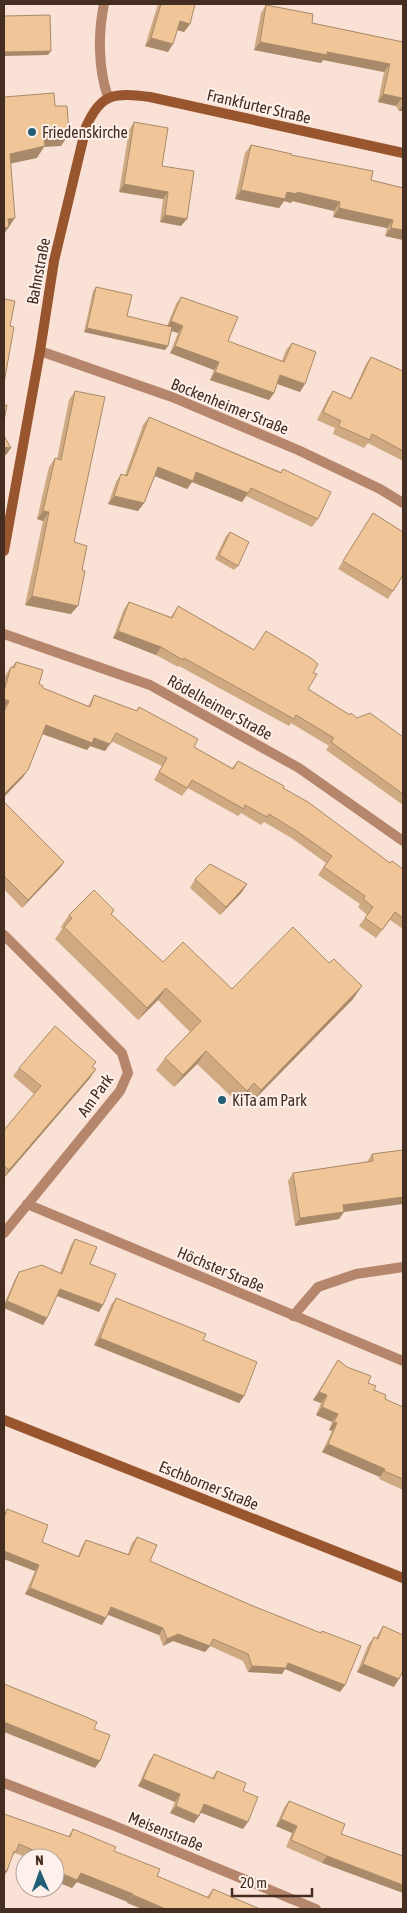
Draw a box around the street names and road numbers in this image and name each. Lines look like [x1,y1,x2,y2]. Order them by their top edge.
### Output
street label: Frankfurter Straße [205,85,313,127]
street label: Bahnstraße [23,236,53,306]
street label: Bockenheimer Straße [169,374,291,438]
street label: Rödelheimer Straße [164,671,276,743]
street label: Am Park [74,1070,116,1120]
street label: Höchster Straße [175,1243,267,1295]
street label: Eschborner Straße [157,1457,261,1513]
street label: Meisenstraße [126,1808,206,1854]

